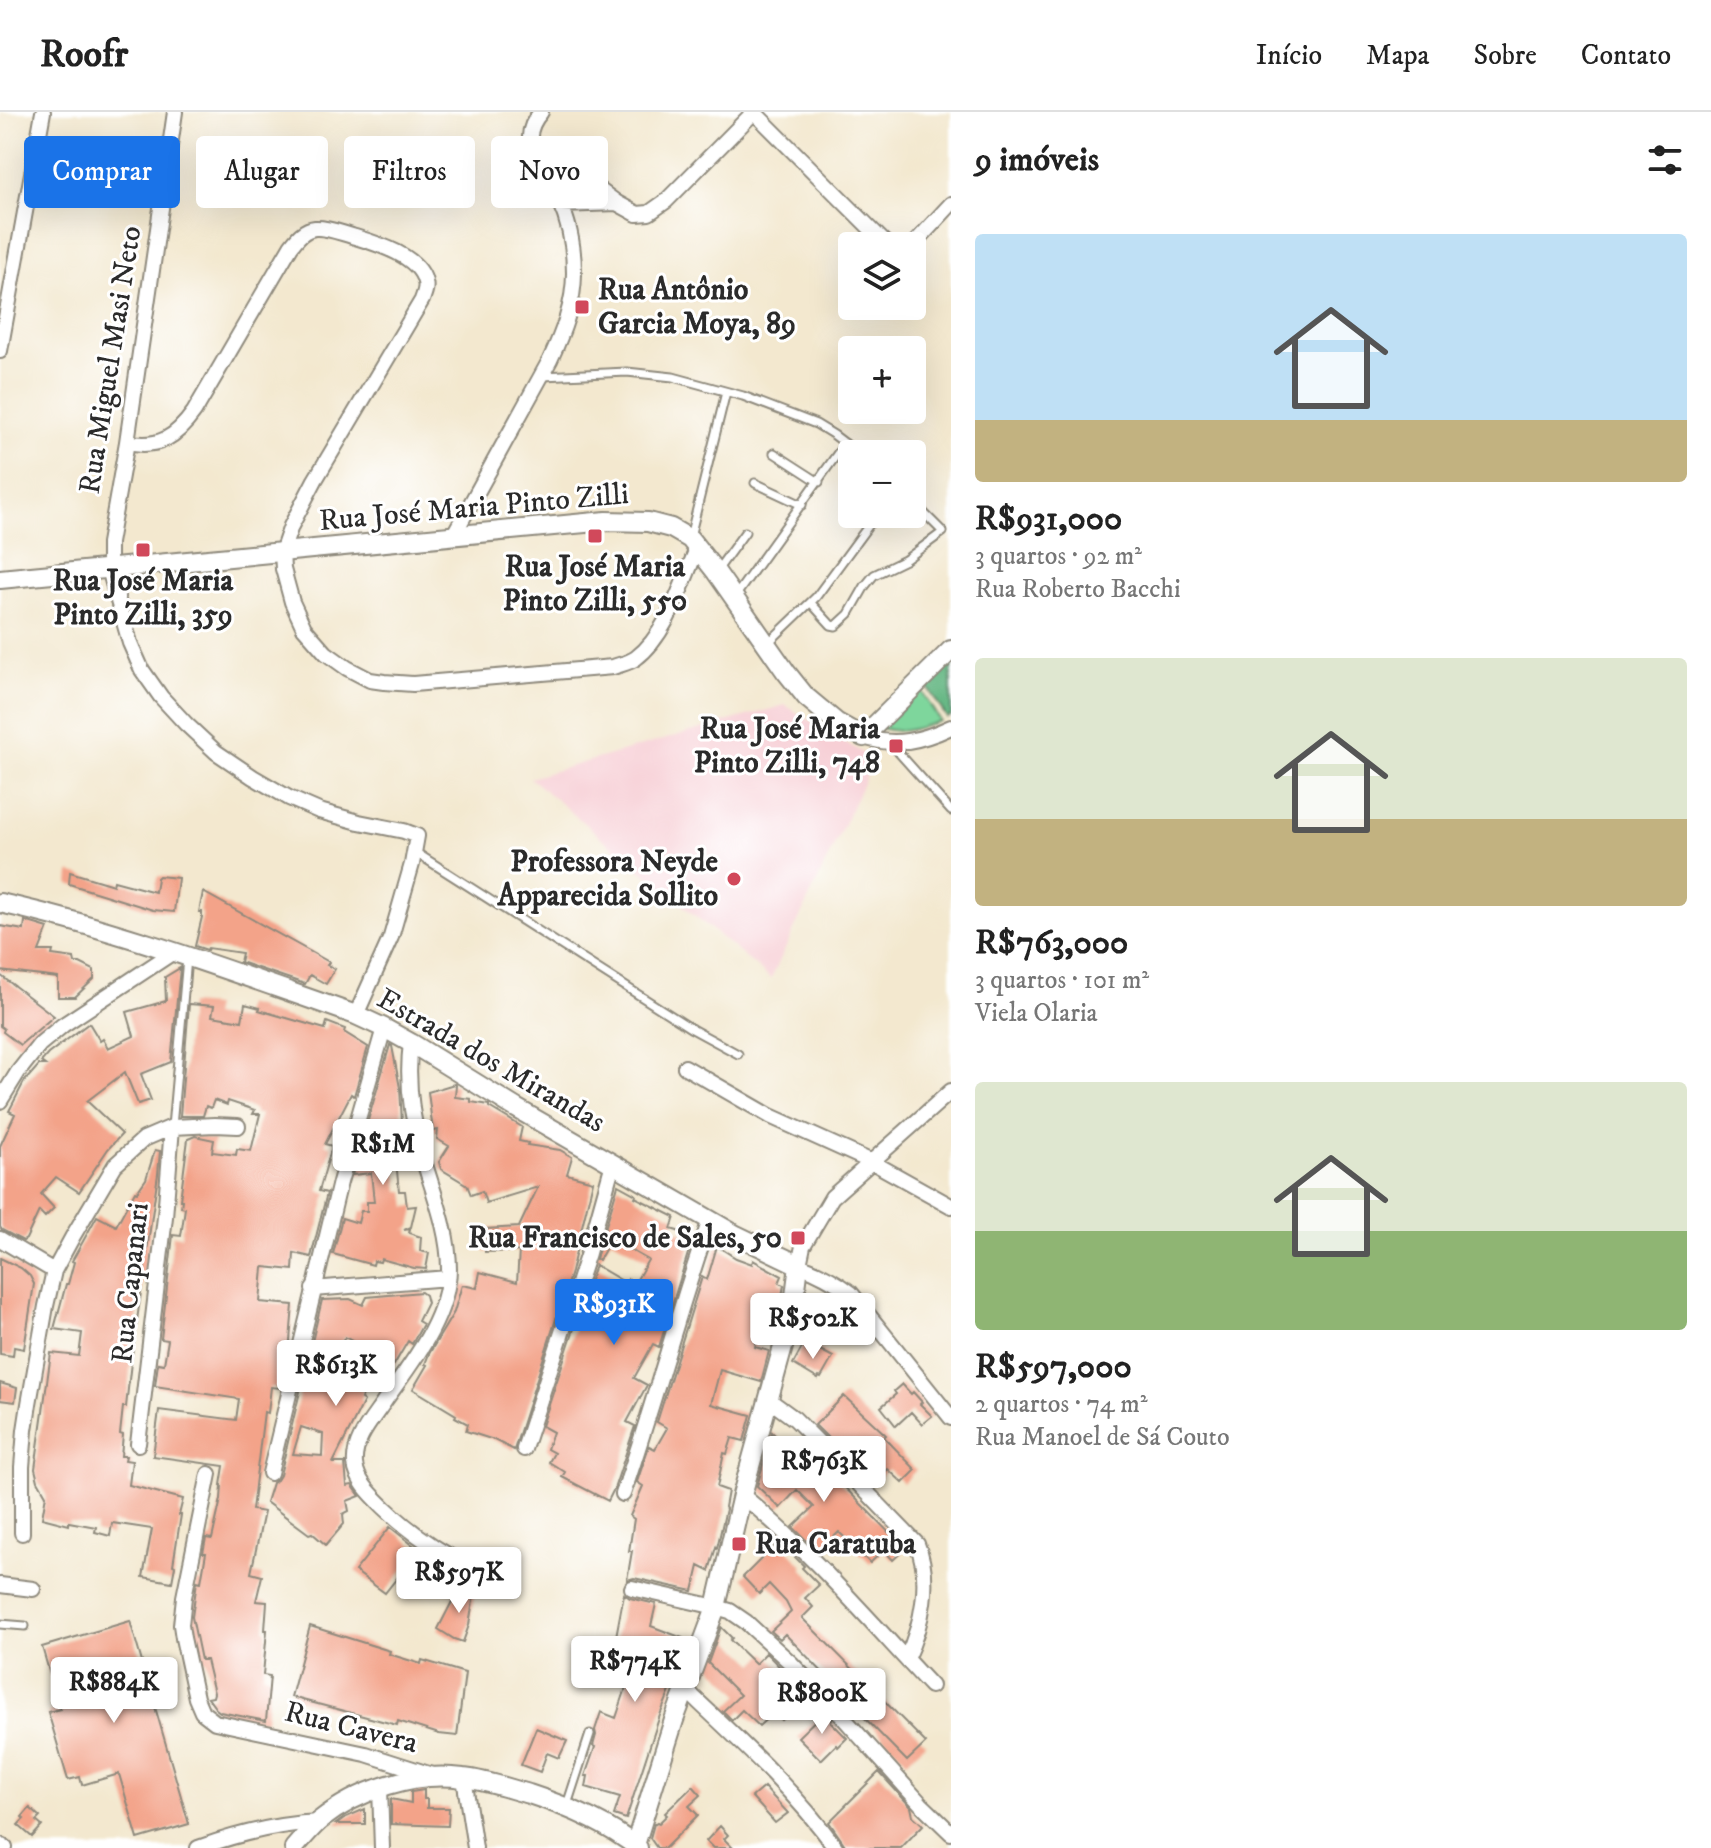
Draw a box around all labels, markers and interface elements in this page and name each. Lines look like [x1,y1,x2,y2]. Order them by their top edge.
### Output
text: Roofr [40,31,128,79]
text: Início [1256,38,1322,73]
text: Mapa [1366,38,1430,73]
text: Sobre [1474,38,1537,73]
text: Contato [1581,38,1671,73]
chip: Comprar [24,136,180,208]
chip: Alugar [196,136,328,208]
chip: Filtros [344,136,475,208]
chip: Novo [491,136,608,208]
icon: filters [1643,138,1687,182]
text: 9 imóveis [975,139,1099,181]
street label: Rua Miguel Masi Neto [72,223,150,497]
map controls [838,232,926,528]
button: layers [838,232,926,320]
place label: Rua Antônio Garcia Moya, 89 [598,272,796,343]
icon: home [1259,286,1403,430]
marker: Rua Antônio Garcia Moya, 89 [573,298,591,316]
button: + [838,336,926,424]
button: − [838,440,926,528]
street label: Rua José Maria Pinto Zilli [318,476,630,540]
text: R$931,000 [975,498,1122,540]
marker: Rua José Maria Pinto Zilli, 550 [586,527,604,545]
text: 3 quartos · 92 m² [975,540,1142,573]
marker: Rua José Maria Pinto Zilli, 359 [134,541,152,559]
place label: Rua José Maria Pinto Zilli, 550 [503,549,687,620]
place label: Rua José Maria Pinto Zilli, 359 [53,563,234,634]
text: Rua Roberto Bacchi [975,573,1181,606]
icon: home [1259,710,1403,854]
place label: Rua José Maria Pinto Zilli, 748 [694,711,881,782]
marker: Rua José Maria Pinto Zilli, 748 [887,737,905,755]
place label: Professora Neyde Apparecida Sollito [497,844,719,915]
marker: Professora Neyde Apparecida Sollito [725,870,743,888]
text: R$763,000 [975,922,1128,964]
text: 3 quartos · 101 m² [975,964,1149,997]
street label: Estrada dos Mirandas [370,981,612,1141]
text: Viela Olaria [975,997,1098,1030]
pin: R$1M [336,1119,430,1187]
text: R$1M [351,1128,415,1161]
icon: home [1259,1134,1403,1278]
street label: Rua Capanari [104,1201,158,1365]
place label: Rua Francisco de Sales, 50 [468,1220,782,1257]
marker: Rua Francisco de Sales, 50 [789,1229,807,1247]
pin: R$931K [549,1279,679,1347]
text: R$931K [573,1288,655,1321]
pin: R$502K [748,1293,878,1361]
text: R$502K [768,1302,858,1335]
pin: R$613K [271,1340,401,1408]
text: R$597,000 [975,1346,1132,1388]
text: R$613K [295,1349,377,1382]
text: 2 quartos · 74 m² [975,1388,1148,1421]
text: Rua Manoel de Sá Couto [975,1421,1230,1454]
pin: R$763K [759,1436,889,1504]
text: R$763K [781,1445,867,1478]
place label: Rua Caratuba [755,1526,917,1563]
marker: Rua Caratuba [730,1535,748,1553]
pin: R$597K [394,1547,524,1615]
text: R$597K [414,1556,504,1589]
pin: R$774K [570,1636,700,1704]
text: R$774K [589,1645,681,1678]
pin: R$884K [49,1657,179,1725]
text: R$884K [69,1666,159,1699]
pin: R$800K [757,1668,887,1736]
text: R$800K [777,1677,867,1710]
street label: Rua Cavera [281,1694,422,1762]

